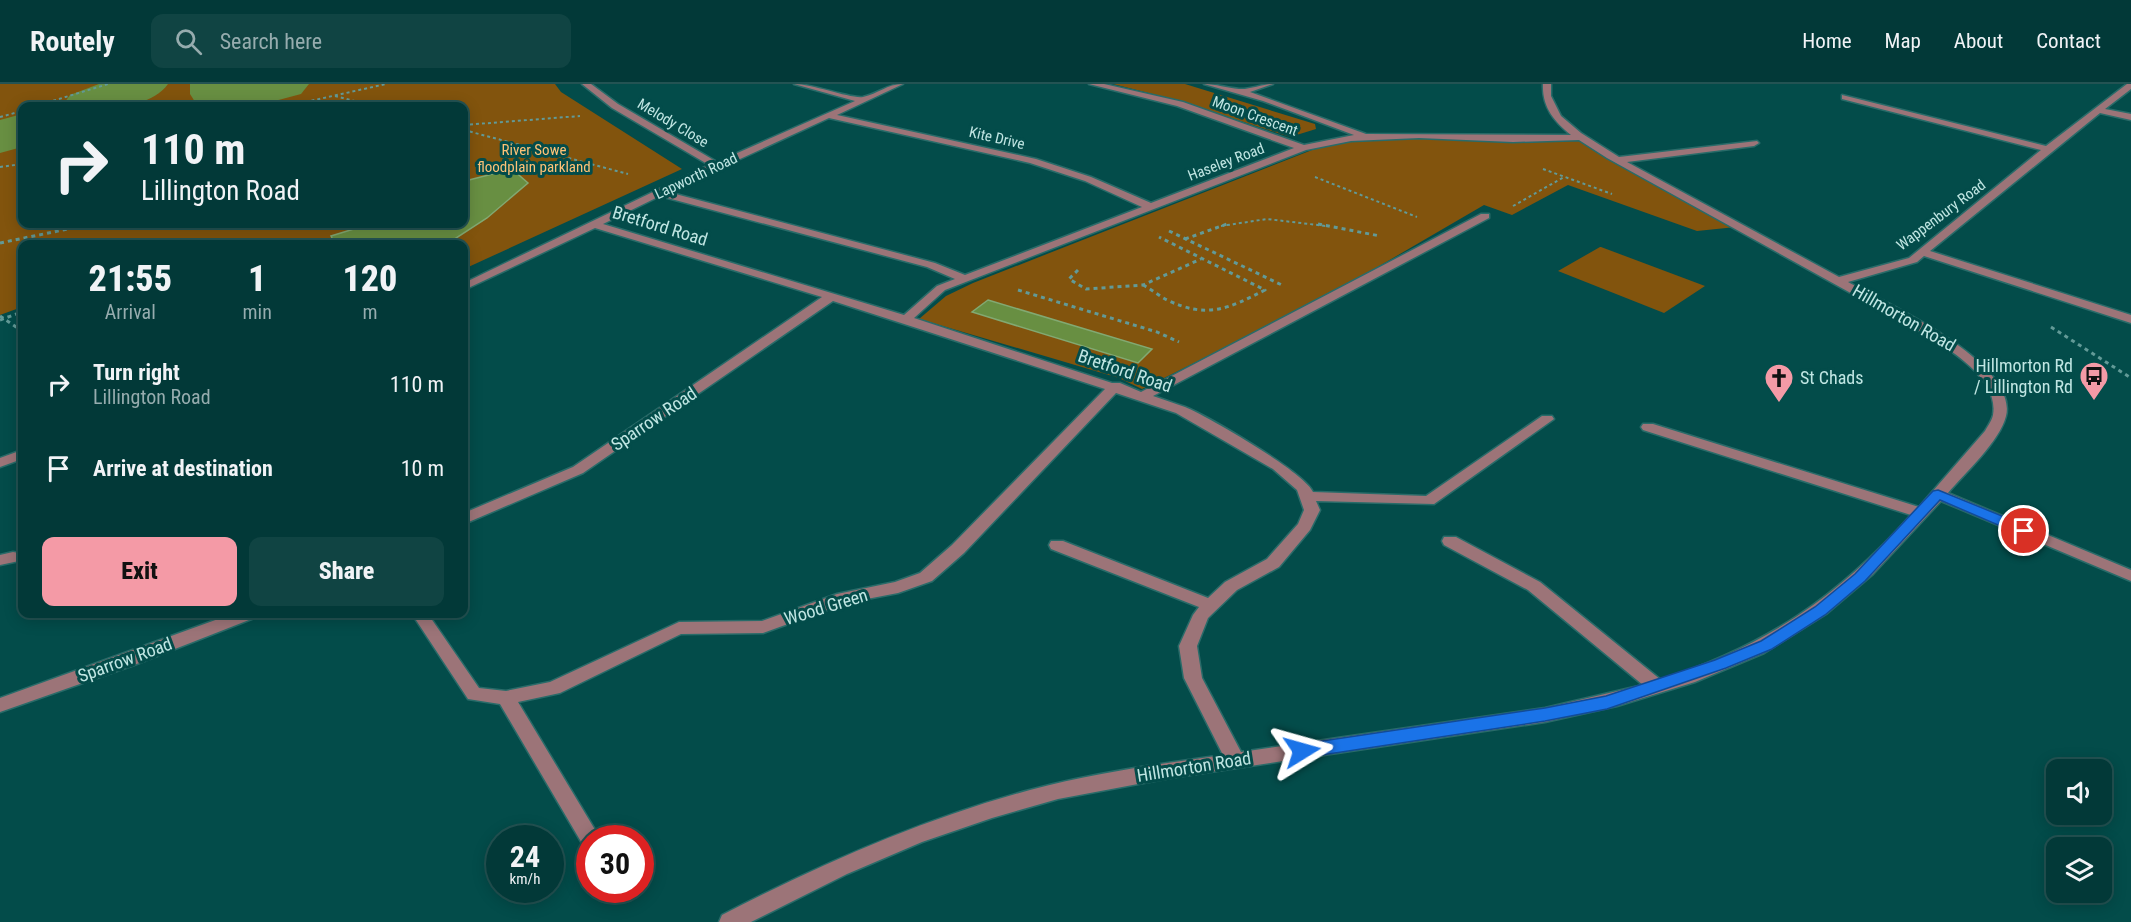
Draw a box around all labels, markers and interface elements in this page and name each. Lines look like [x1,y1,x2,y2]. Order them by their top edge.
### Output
search box [151,14,571,68]
text: Routely [30,25,115,58]
icon: search [172,25,205,58]
text: Search here [220,29,322,54]
text: Home [1802,29,1852,53]
text: Map [1885,29,1921,53]
text: About [1954,29,2003,53]
text: Contact [2036,29,2101,53]
street label: Moon Crescent [1210,92,1300,140]
street label: Melody Close [634,95,712,151]
street label: Kite Drive [967,123,1027,153]
text: 110 m [141,125,246,174]
icon: right [42,126,120,204]
street label: Haseley Road [1185,139,1267,185]
park label: River Sowe floodplain parkland [477,141,591,176]
street label: Lapworth Road [652,149,740,203]
text: Lillington Road [141,175,300,207]
street label: Wappenbury Road [1893,176,1989,254]
street label: Bretford Road [610,201,710,250]
text: 21:55 [89,258,172,300]
text: 1 [248,258,266,300]
text: 120 [342,258,397,300]
street label: Hillmorton Road [1849,280,1959,355]
text: Arrival [105,300,156,324]
text: min [243,300,272,324]
text: m [362,300,377,324]
street label: Bretford Road [1075,345,1175,396]
place label: Hillmorton Rd / Lillington Rd [1974,355,2073,397]
text: Turn right [93,360,180,385]
bus stop icon: Hillmorton Rd / Lillington Rd [2078,360,2110,402]
church icon: St Chads [1763,362,1795,404]
place label: St Chads [1800,367,1863,388]
icon: right [42,368,75,401]
text: 110 m [390,372,444,397]
street label: Sparrow Road [607,382,700,455]
text: Lillington Road [93,385,211,409]
icon: arrive [42,452,75,485]
text: Arrive at destination [93,456,273,481]
text: 10 m [401,456,444,481]
pin [1998,505,2049,556]
icon: arrive [2007,514,2040,547]
button: Exit [42,537,237,606]
button: Share [249,537,444,606]
street label: Wood Green [782,584,870,629]
street label: Sparrow Road [75,633,175,686]
position arrow [1270,719,1334,783]
street label: Hillmorton Road [1135,747,1252,786]
map controls [2046,759,2112,903]
button: sound [2046,759,2112,825]
speed limit sign: 30 [576,825,654,903]
button: layers [2046,837,2112,903]
text: 24 [510,839,540,874]
text: km/h [510,870,540,888]

